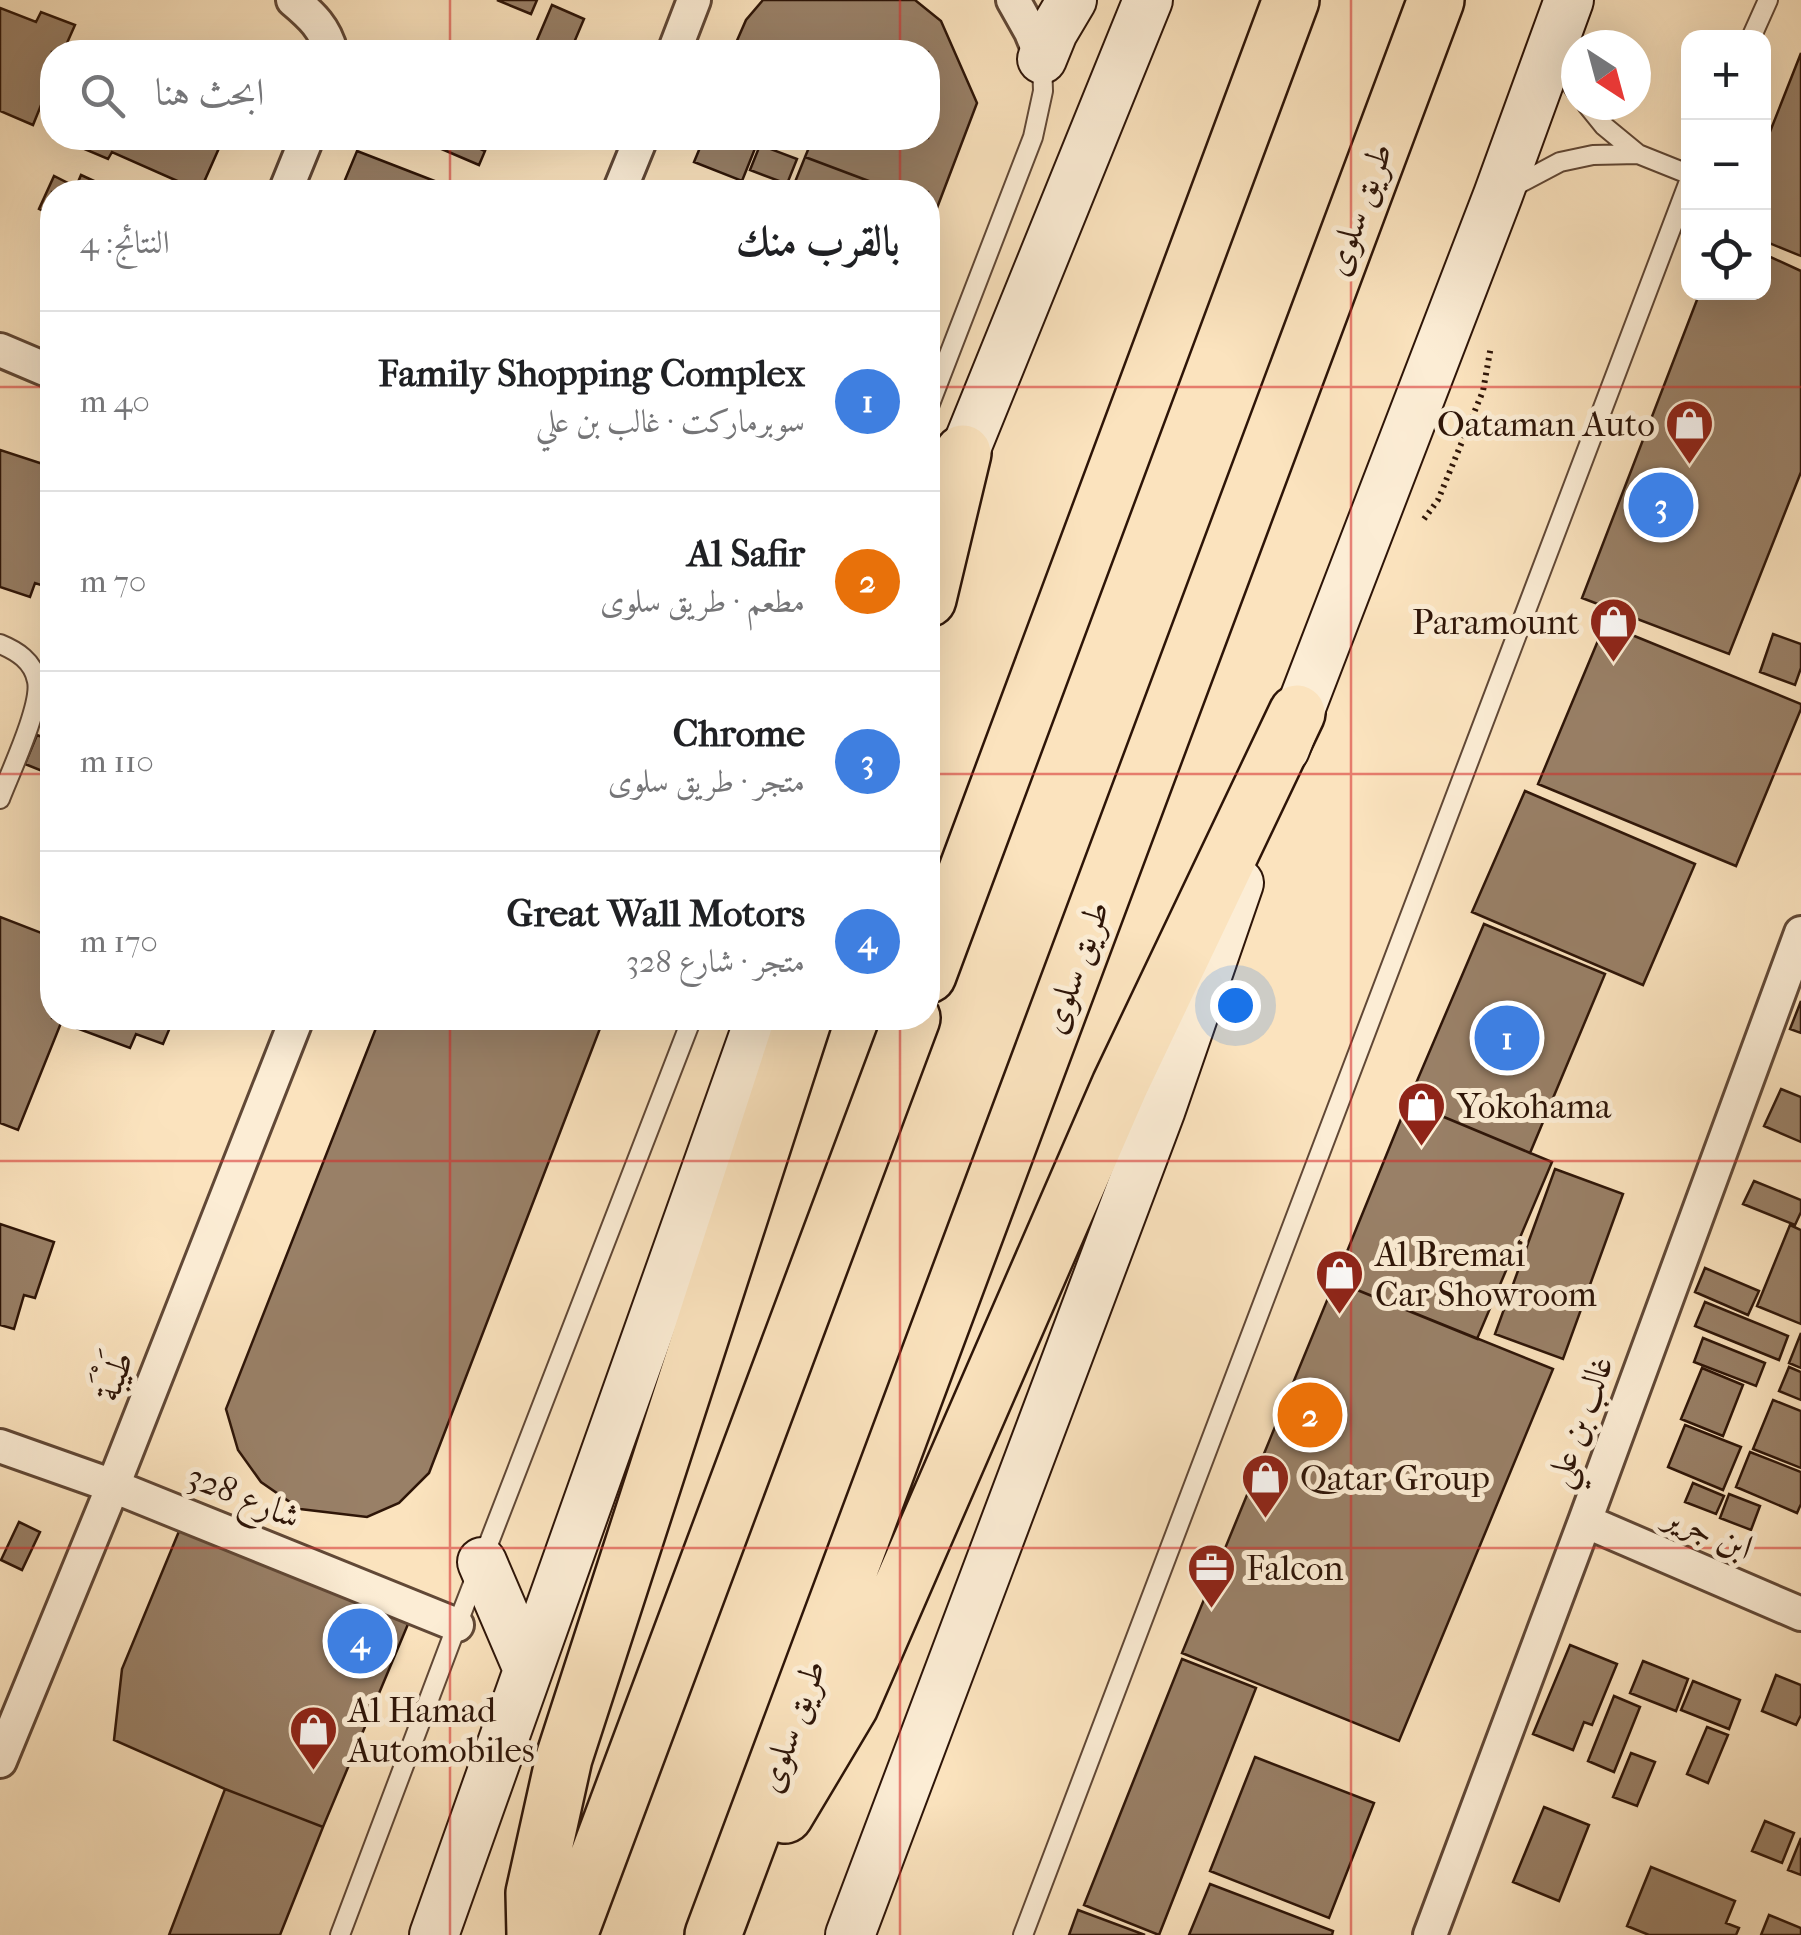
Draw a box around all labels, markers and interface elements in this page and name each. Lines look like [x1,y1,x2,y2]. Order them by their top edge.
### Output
north arrow [1561,30,1651,120]
map controls [1681,30,1771,300]
button: + [1681,30,1771,120]
search box [40,40,940,150]
icon: search [75,68,130,123]
text: ابحث هنا [155,70,265,115]
button: − [1681,120,1771,210]
street label: طريق سلوى [1316,137,1402,281]
button: locate [1681,210,1771,300]
text: بالقرب منك [736,217,900,266]
text: النتائج: 4 [80,224,170,261]
text: Family Shopping Complex [378,351,805,396]
text: 40 m [80,383,150,420]
text: 1 [862,383,873,420]
shop icon: Oataman Auto [1664,398,1716,466]
text: سوبرماركت · غالب بن علي [536,403,805,440]
place label: Oataman Auto [1437,404,1655,445]
pin: 3 [1628,468,1694,542]
text: Al Safir [687,531,805,576]
text: 70 m [80,563,146,600]
text: 2 [859,563,876,600]
text: مطعم · طريق سلوى [600,583,805,620]
shop icon: Paramount [1588,596,1640,664]
place label: Paramount [1412,602,1580,643]
text: Chrome [673,711,805,756]
text: 110 m [80,743,154,780]
text: 3 [861,743,874,780]
text: متجر · طريق سلوى [608,763,805,800]
text: Great Wall Motors [506,891,805,936]
street label: طريق سلوى [1033,895,1119,1039]
text: 170 m [80,923,158,960]
text: 4 [858,923,877,960]
text: متجر · شارع 328 [626,943,805,980]
your location [1210,980,1261,1031]
pin: 1 [1474,1000,1540,1076]
shop icon: Yokohama [1396,1080,1448,1148]
place label: Yokohama [1456,1086,1612,1127]
place label: Al Bremai Car Showroom [1373,1234,1597,1315]
shop icon: Al Bremai Car Showroom [1314,1248,1366,1316]
street label: طَيْبَة [82,1344,143,1407]
street label: غالب بن علي [1537,1350,1633,1497]
pin: 2 [1278,1378,1342,1452]
shop icon: Qatar Group [1239,1452,1291,1520]
street label: شارع 328 [178,1455,306,1545]
place label: Qatar Group [1300,1458,1490,1499]
street label: ابن جرير [1656,1494,1759,1568]
office icon: Falcon [1185,1542,1237,1610]
place label: Falcon [1246,1548,1343,1589]
pin: 4 [328,1604,392,1678]
street label: طريق سلوى [749,1654,835,1798]
place label: Al Hamad Automobiles [346,1690,535,1771]
shop icon: Al Hamad Automobiles [287,1704,339,1772]

